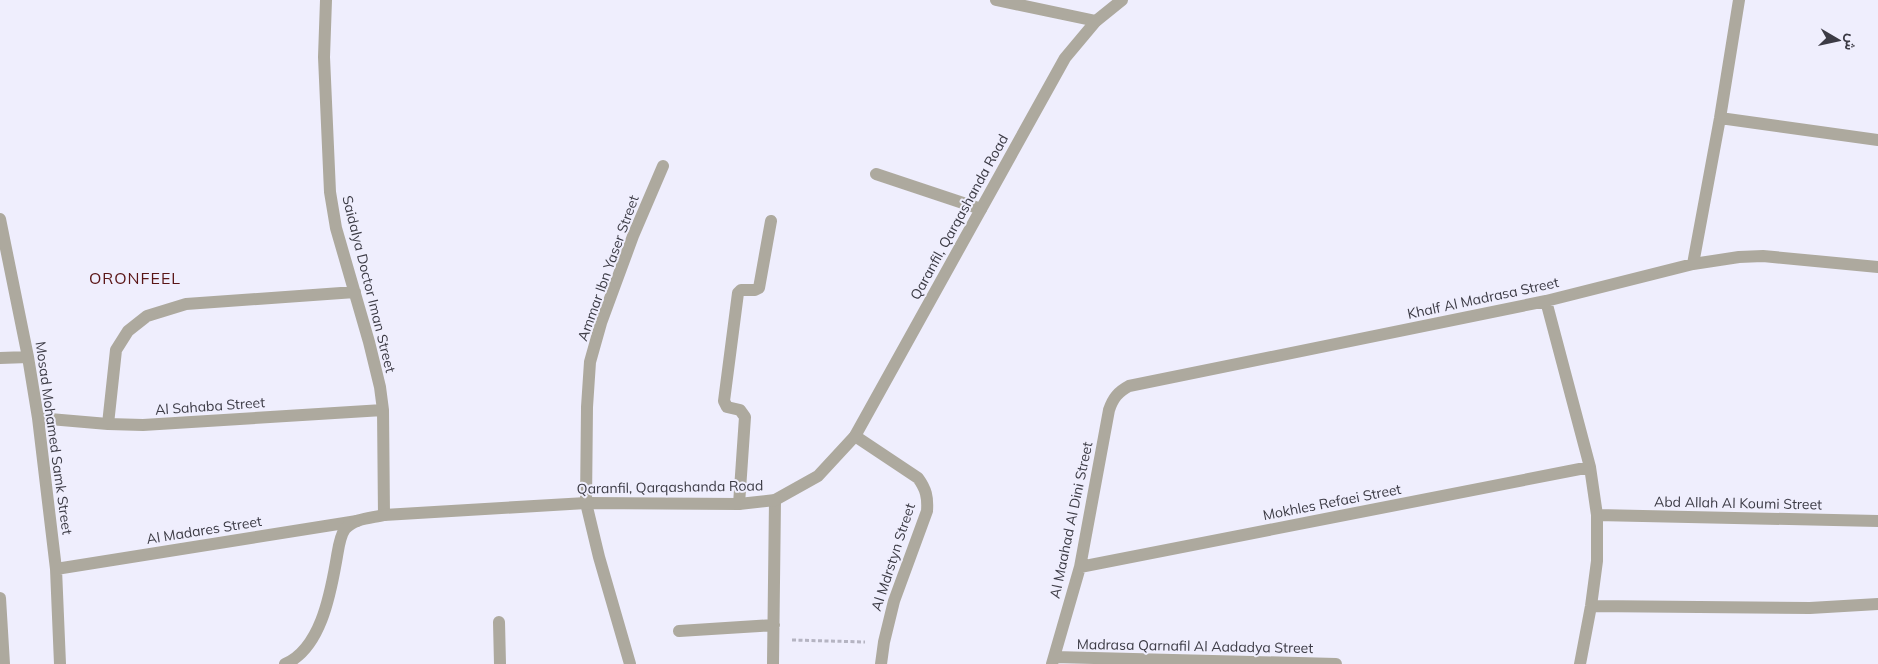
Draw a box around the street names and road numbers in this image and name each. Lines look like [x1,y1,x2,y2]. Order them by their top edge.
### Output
street label: Qaranfil, Qarqashanda Road [906,131,1012,303]
street label: Ammar Ibn Yaser Street [573,193,643,343]
street label: Saidalya Doctor Iman Street [338,194,400,374]
street label: Khalf Al Madrasa Street [1406,273,1560,323]
street label: Mosad Mohamed Samk Street [32,340,76,536]
street label: Al Sahaba Street [154,393,266,419]
street label: Al Maahad Al Dini Street [1046,440,1096,600]
street label: Qaranfil, Qarqashanda Road [577,476,763,498]
street label: Mokhles Refaei Street [1261,480,1403,524]
street label: Abd Allah Al Koumi Street [1654,493,1822,513]
street label: Al Mdrstyn Street [867,501,919,613]
street label: Al Madares Street [145,512,263,548]
street label: Madrasa Qarnafil Al Aadadya Street [1077,635,1313,657]

